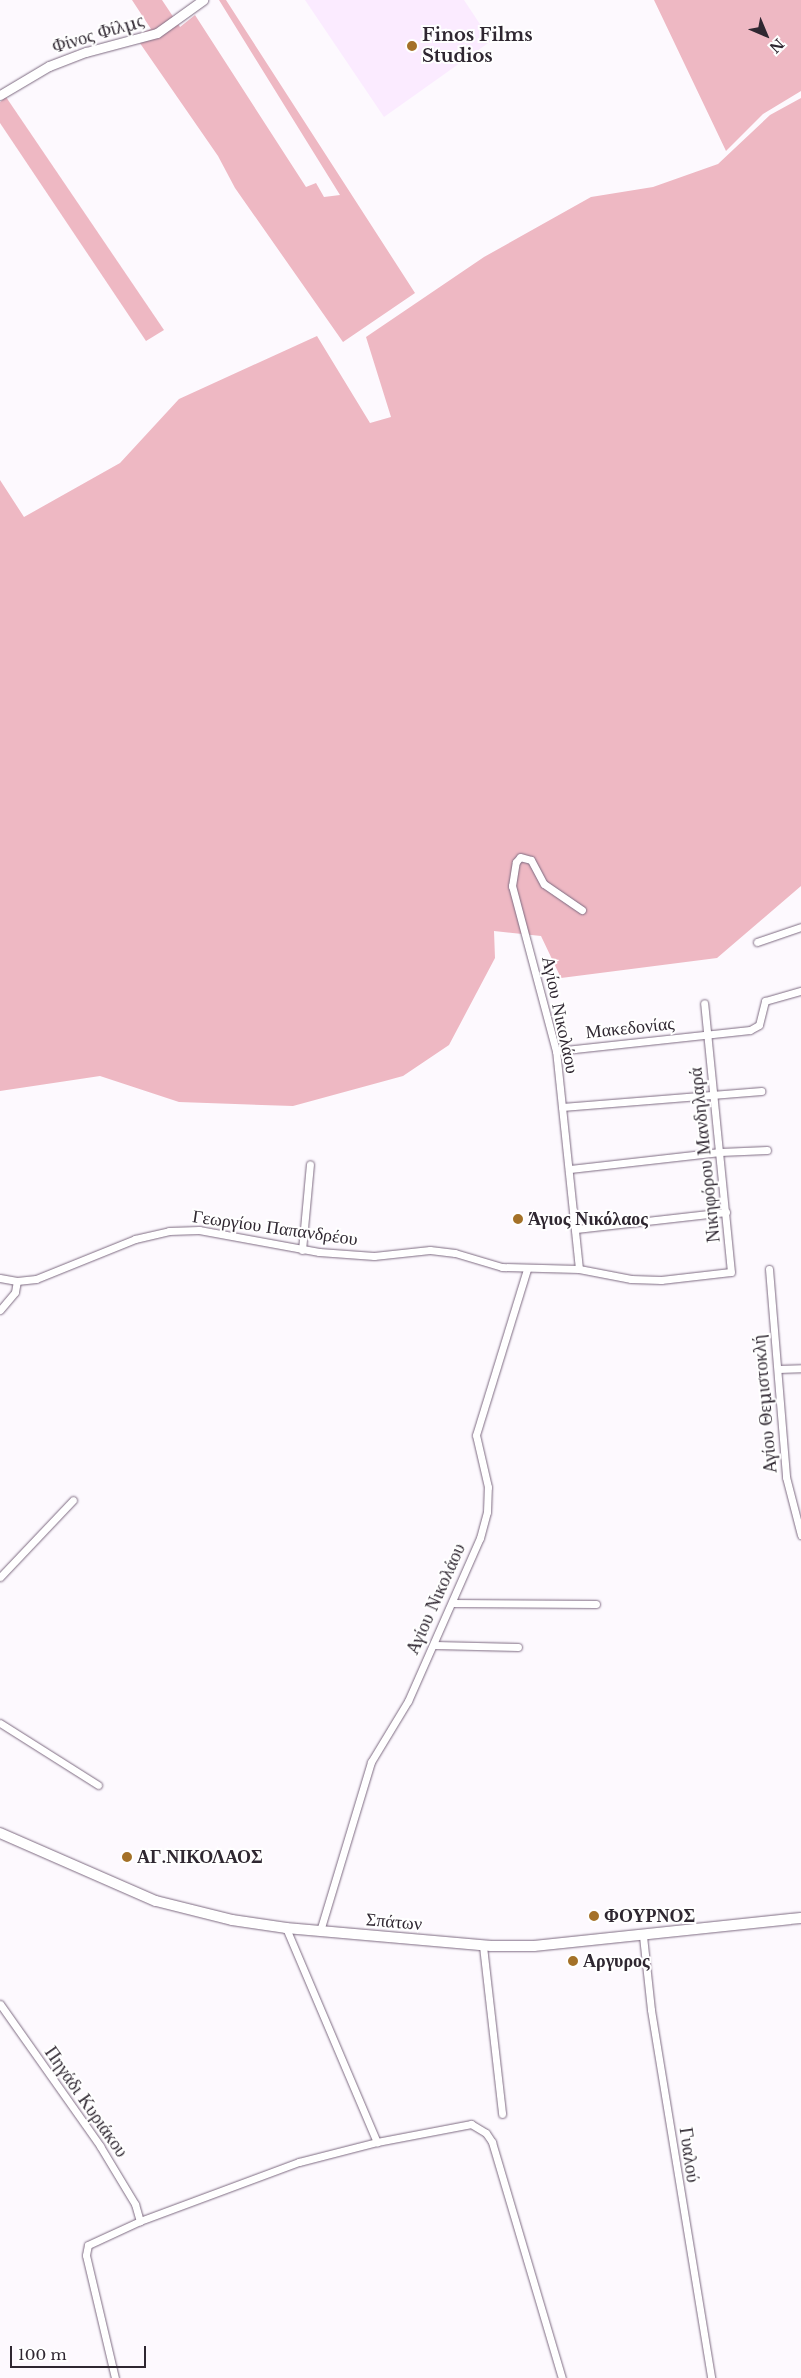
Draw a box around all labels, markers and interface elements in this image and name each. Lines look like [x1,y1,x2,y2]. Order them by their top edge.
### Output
street label: Φίνος Φίλμς [50,10,146,58]
north arrow [741,10,791,60]
place label: Finos Films Studios [422,25,533,68]
text: N [766,35,788,57]
marker: Finos Films Studios [406,40,418,52]
street label: Αγίου Νικολάου [537,954,583,1076]
street label: Μακεδονίας [585,1013,675,1043]
street label: Νικηφόρου Μανδηλαρά [685,1066,725,1244]
street label: Γεωργίου Παπανδρέου [191,1206,359,1250]
place label: Άγιος Νικόλαος [528,1208,648,1230]
marker: Άγιος Νικόλαος [512,1213,524,1225]
street label: Αγίου Θεμιστοκλή [748,1334,782,1474]
street label: Αγίου Νικολάου [402,1540,470,1658]
place label: ΑΓ.ΝΙΚΟΛΑΟΣ [137,1846,263,1868]
marker: ΑΓ.ΝΙΚΟΛΑΟΣ [121,1851,133,1863]
place label: ΦΟΥΡΝΟΣ [604,1905,695,1927]
street label: Σπάτων [365,1909,423,1935]
marker: ΦΟΥΡΝΟΣ [588,1910,600,1922]
place label: Αργυρος [583,1950,650,1972]
marker: Αργυρος [567,1955,579,1967]
street label: Πηγάδι Κυριάκου [40,2043,132,2161]
street label: Γυαλού [674,2126,704,2184]
scale bar [12,2336,149,2368]
text: 100 m [18,2345,67,2364]

